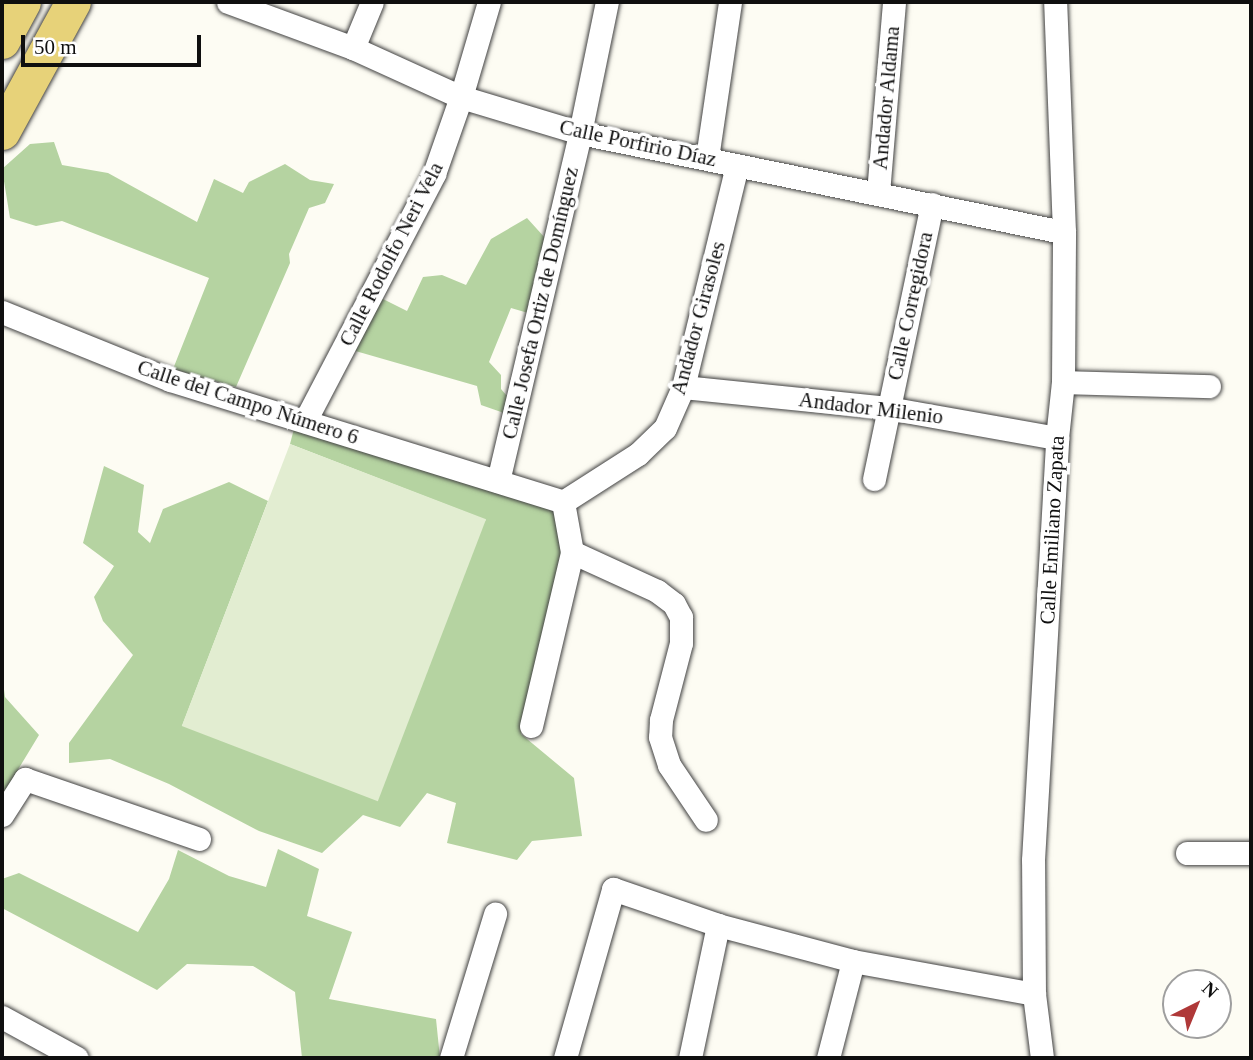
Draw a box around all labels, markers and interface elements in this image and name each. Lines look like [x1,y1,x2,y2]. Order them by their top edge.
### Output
scale bar [24,21,205,65]
street label: Andador Aldama [867,25,905,171]
text: 50 m [34,35,77,59]
street label: Calle Porfirio Díaz [557,114,719,172]
street label: Calle Rodolfo Neri Vela [334,158,448,350]
street label: Calle Josefa Ortiz de Domínguez [496,164,584,442]
street label: Calle Corregidora [882,230,938,382]
street label: Andador Girasoles [665,238,731,398]
street label: Calle del Campo Número 6 [134,354,362,450]
street label: Andador Milenio [797,387,945,429]
street label: Calle Emiliano Zapata [1034,435,1070,625]
north arrow [1162,969,1232,1039]
text: N [1198,977,1222,1002]

